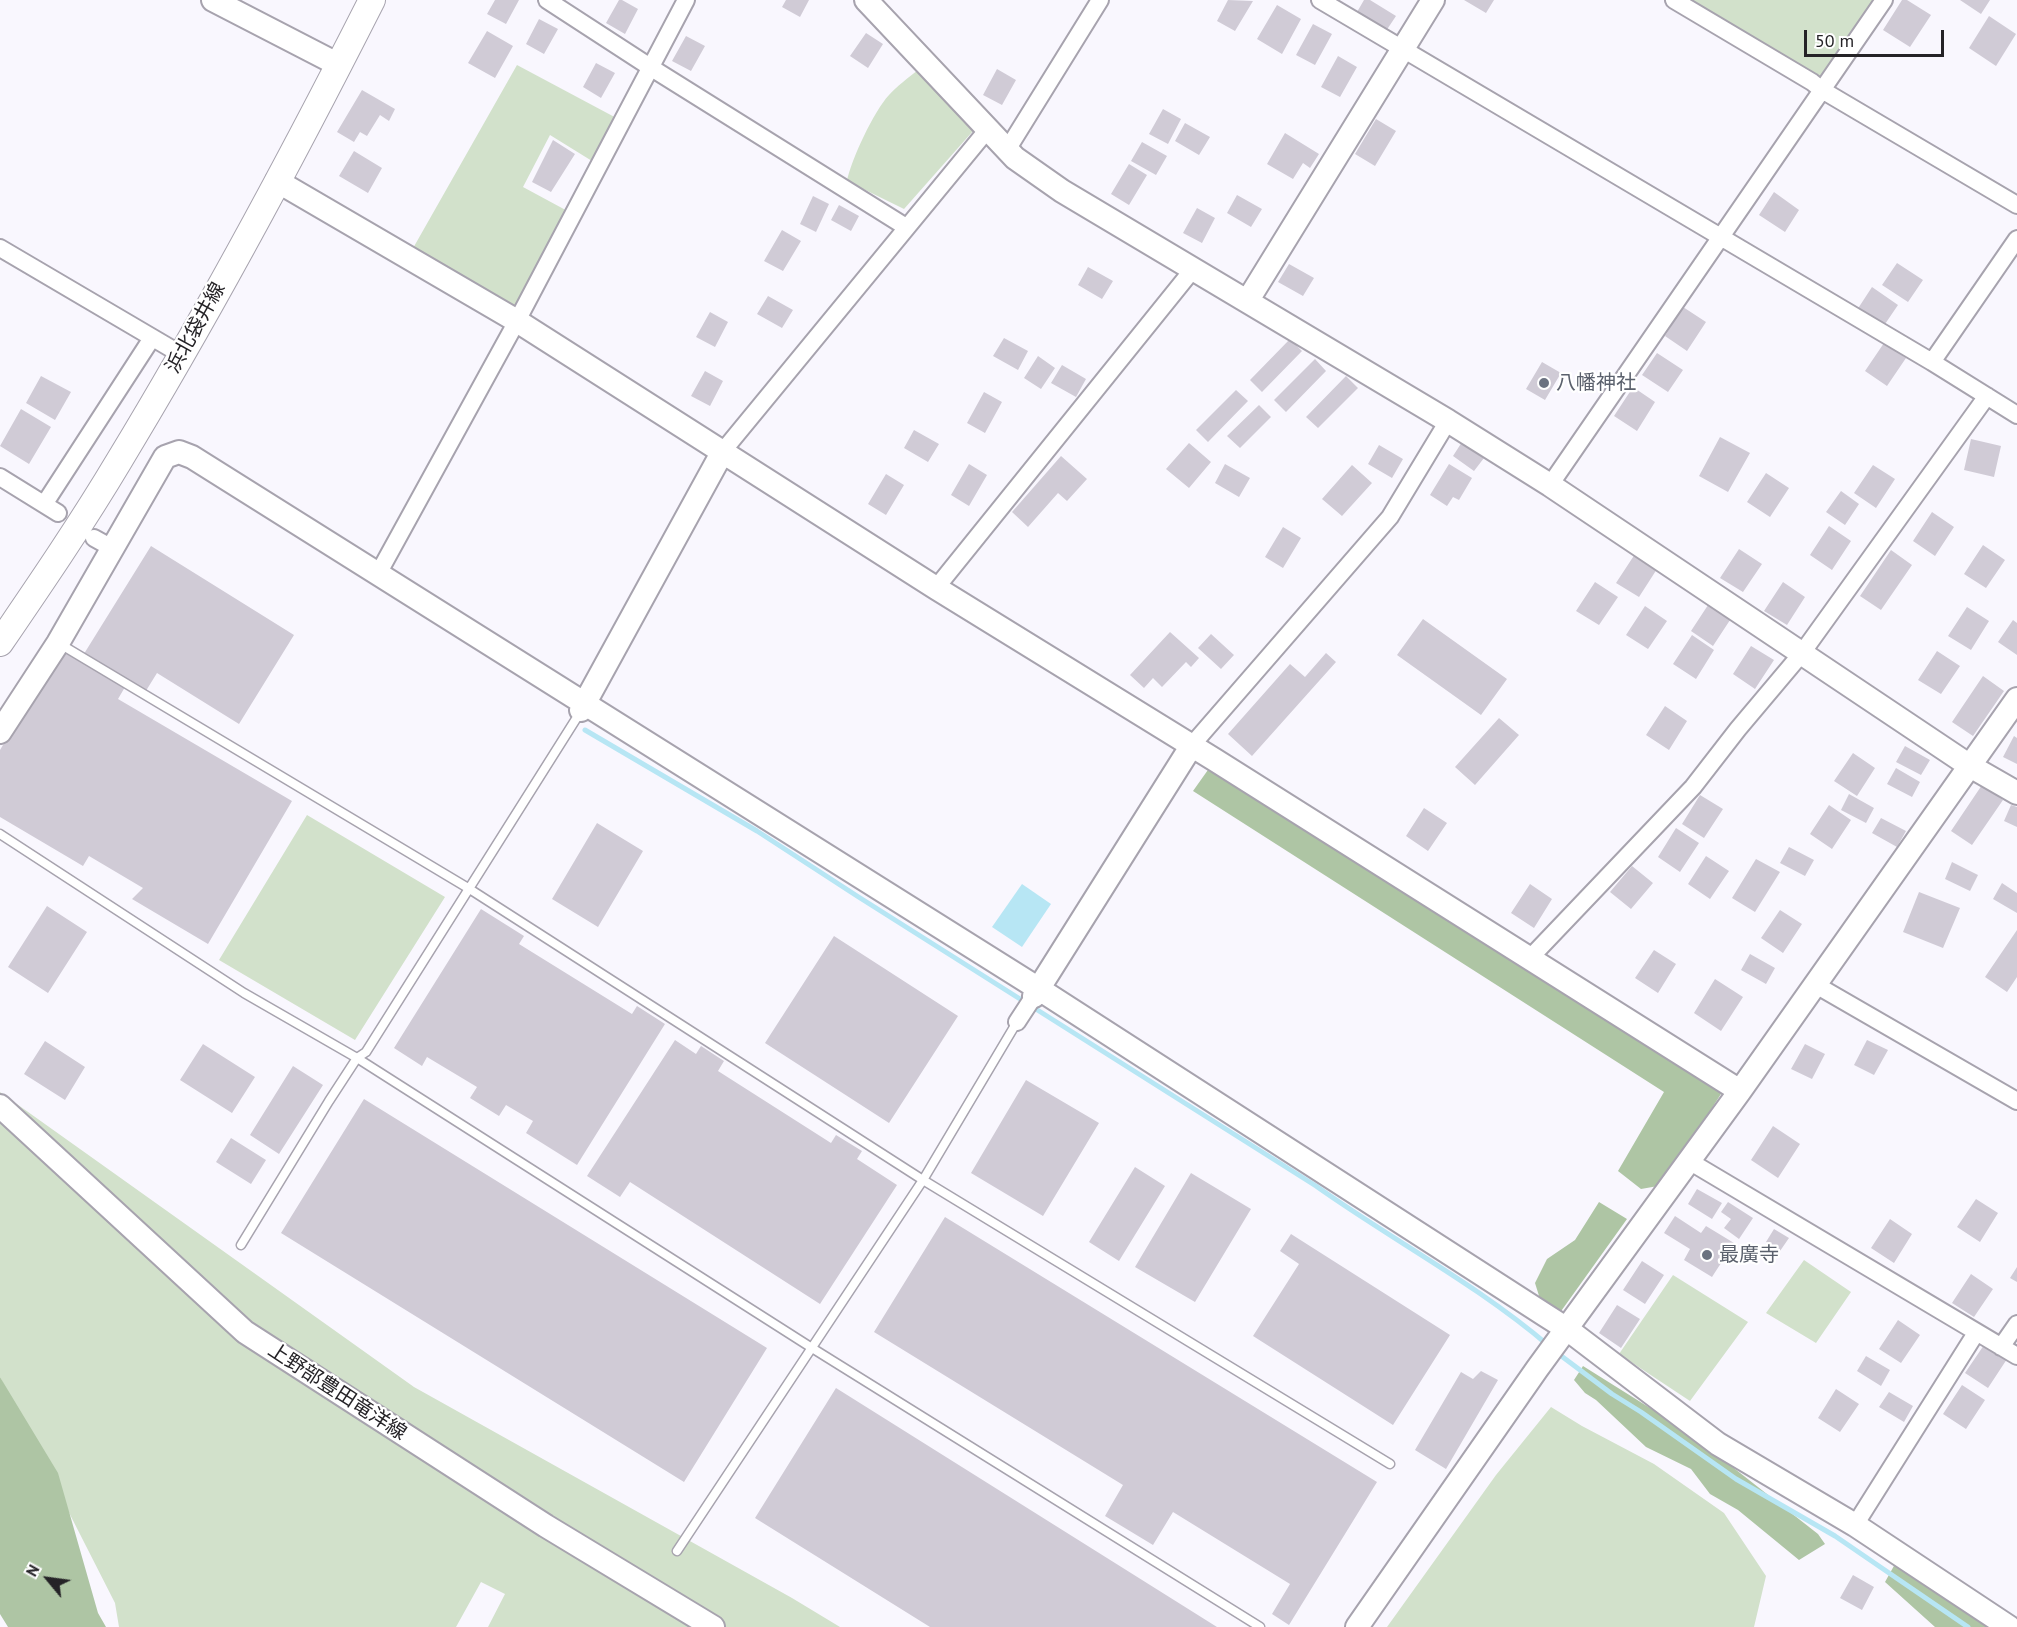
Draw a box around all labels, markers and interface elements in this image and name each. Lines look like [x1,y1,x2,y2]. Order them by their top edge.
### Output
scale bar [1807,18,1946,56]
text: 50 m [1815,29,1854,52]
street label: 浜北袋井線 [161,278,231,378]
place label: 八幡神社 [1556,371,1636,395]
marker: 八幡神社 [1537,376,1551,390]
place label: 最廣寺 [1719,1243,1779,1267]
marker: 最廣寺 [1700,1248,1714,1262]
street label: 上野部豊田竜洋線 [263,1338,411,1446]
north arrow [18,1549,78,1609]
text: N [21,1561,44,1580]

